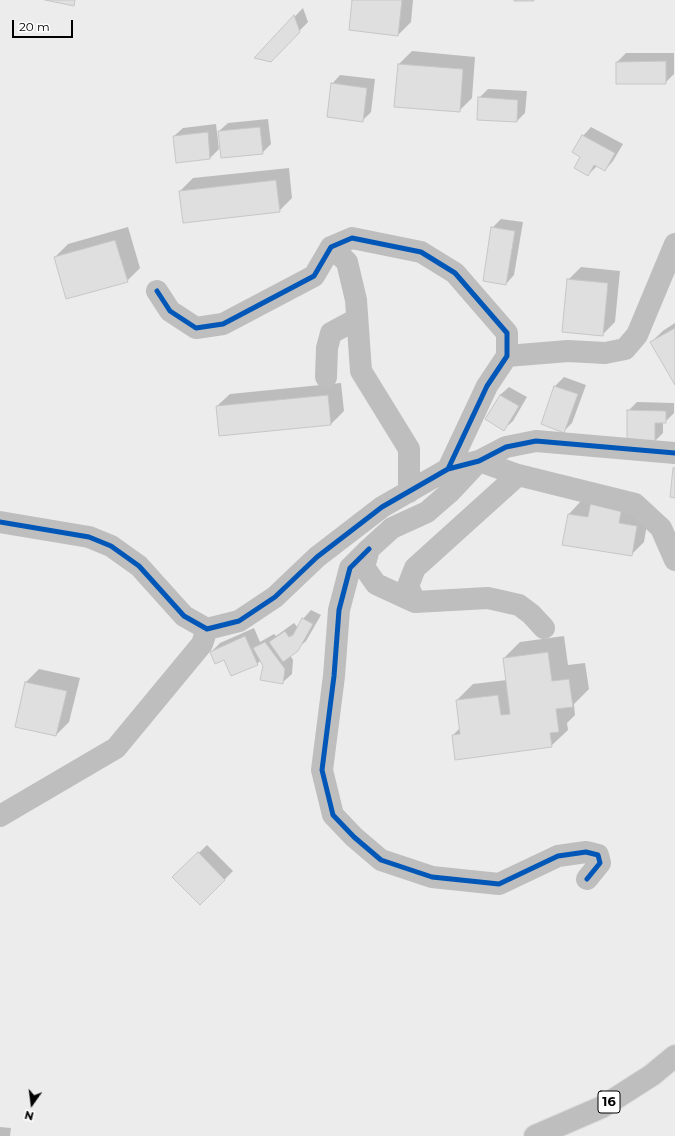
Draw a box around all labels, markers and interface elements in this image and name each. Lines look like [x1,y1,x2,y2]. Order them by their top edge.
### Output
scale bar [14,12,75,38]
text: 20 m [19,19,50,34]
north arrow [12,1084,52,1124]
road number: 16 [598,1091,620,1113]
text: N [23,1108,35,1124]

